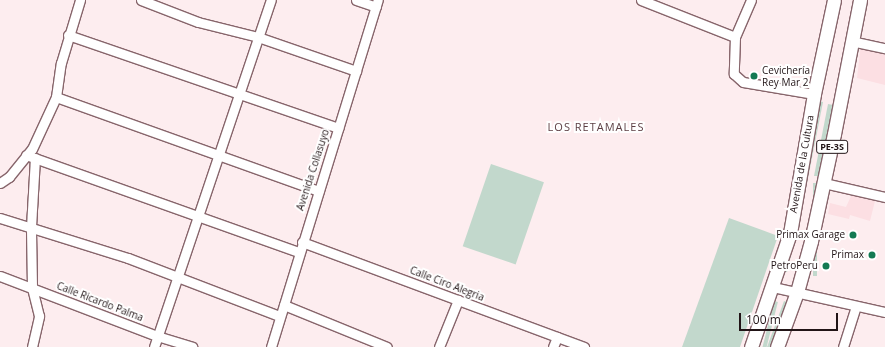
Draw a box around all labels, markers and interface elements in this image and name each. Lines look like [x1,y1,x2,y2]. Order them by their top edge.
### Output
place label: Cevichería Rey Mar 2 [762,64,810,88]
marker: Cevichería Rey Mar 2 [749,71,759,81]
street label: Avenida de la Cultura [787,114,817,214]
district label: LOS RETAMALES [548,120,644,134]
street label: Avenida Collasuyo [294,128,332,212]
road number: PE-3S [816,140,848,154]
place label: Primax Garage [776,229,845,241]
marker: Primax Garage [848,230,858,240]
place label: Primax [831,249,864,261]
marker: Primax [867,250,877,260]
place label: PetroPeru [771,260,818,272]
marker: PetroPeru [821,261,831,271]
street label: Calle Ciro Alegria [408,264,486,304]
street label: Calle Ricardo Palma [55,280,145,324]
scale bar [741,305,840,331]
text: 100 m [746,311,781,328]

